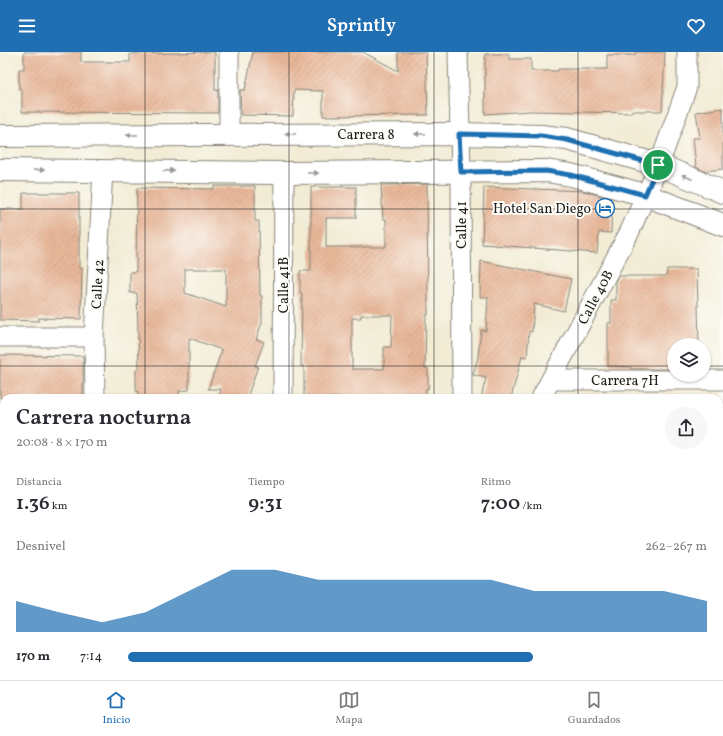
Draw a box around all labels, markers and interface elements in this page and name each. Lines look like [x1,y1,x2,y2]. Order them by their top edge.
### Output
text: Sprintly [327,14,396,39]
icon: menu [16,15,38,37]
icon: heart [685,15,707,37]
street label: Carrera 8 [337,126,395,145]
one-way arrow [283,131,296,137]
one-way arrow [413,131,426,137]
one-way arrow [125,132,138,138]
pin [641,148,675,182]
icon: arrive [647,154,669,176]
one-way arrow [33,167,46,173]
one-way arrow [163,168,176,174]
one-way arrow [307,170,320,176]
one-way arrow [680,174,692,180]
hotel icon: Hotel San Diego [594,197,616,219]
place label: Hotel San Diego [493,200,591,219]
street label: Calle 41 [453,201,472,249]
street label: Calle 41B [275,257,294,313]
street label: Calle 42 [88,259,109,309]
street label: Calle 40B [574,267,619,328]
map controls [667,338,711,382]
button: layers [667,338,711,382]
street label: Carrera 7H [591,372,659,391]
text: Carrera nocturna [16,403,191,434]
button: share [665,407,707,449]
text: 20:08 · 8 × 170 m [16,434,108,452]
text: Distancia [16,475,62,490]
text: Tiempo [248,475,285,490]
text: Ritmo [481,475,511,490]
text: 1.36 [16,490,50,518]
text: 9:31 [248,490,283,518]
text: 7:00 [481,490,520,518]
text: km [50,499,67,514]
text: /km [520,499,542,514]
text: Desnivel [16,538,66,556]
text: 262–267 m [645,538,707,556]
text: 170 m [16,648,50,666]
text: 7:14 [80,648,102,666]
tab: Inicio [102,689,130,728]
tab: Mapa [335,689,363,728]
tab: Guardados [568,689,621,728]

